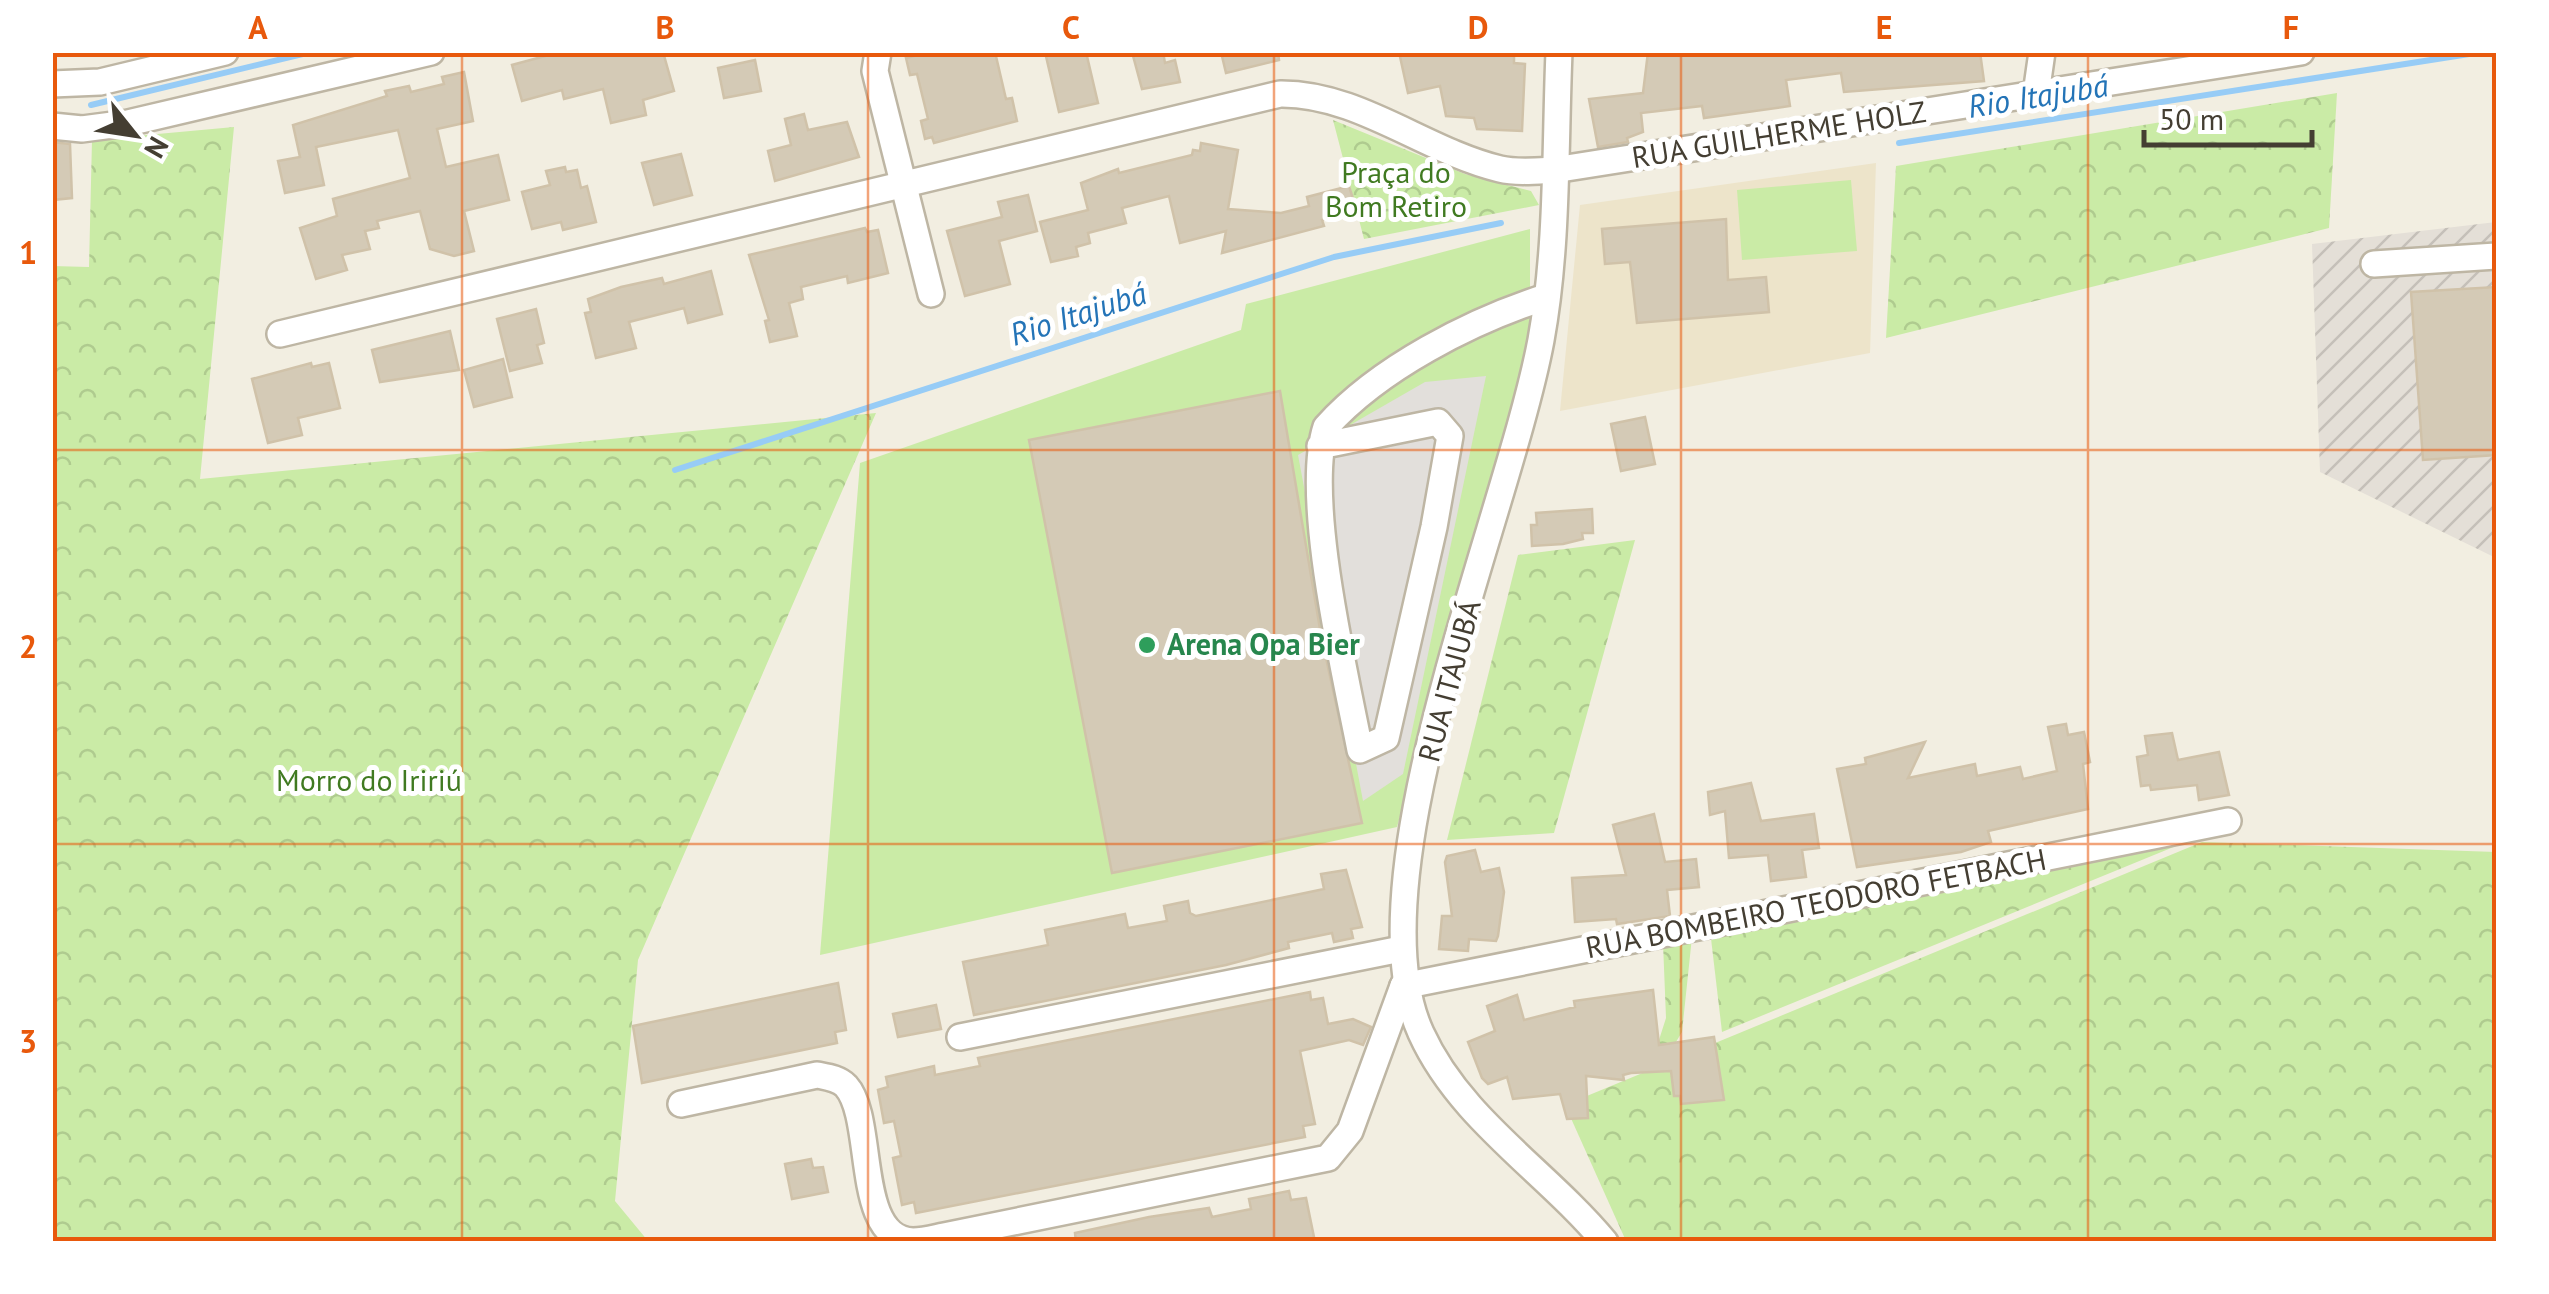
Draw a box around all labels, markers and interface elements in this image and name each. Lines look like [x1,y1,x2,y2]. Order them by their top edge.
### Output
text: A [248,6,268,48]
text: B [656,6,674,48]
text: C [1062,6,1080,48]
text: D [1468,6,1488,48]
text: E [1876,6,1892,48]
text: F [2283,6,2299,48]
water label: Rio Itajubá [1965,63,2111,127]
north arrow [85,85,185,185]
scale bar [2144,85,2312,147]
street label: RUA GUILHERME HOLZ [1629,91,1929,176]
text: 50 m [2159,99,2224,138]
text: N [136,131,178,165]
park label: Praça do Bom Retiro [1325,152,1467,225]
text: 1 [19,231,37,273]
water label: Rio Itajubá [1004,271,1152,355]
street label: RUA ITAJUBÁ [1408,595,1489,766]
place label: Arena Opa Bier [1167,624,1360,663]
text: 2 [19,625,37,667]
marker: Arena Opa Bier [1136,634,1158,656]
park label: Morro do Iririú [276,760,462,799]
street label: RUA BOMBEIRO TEODORO FETBACH [1582,839,2049,966]
text: 3 [19,1020,37,1062]

